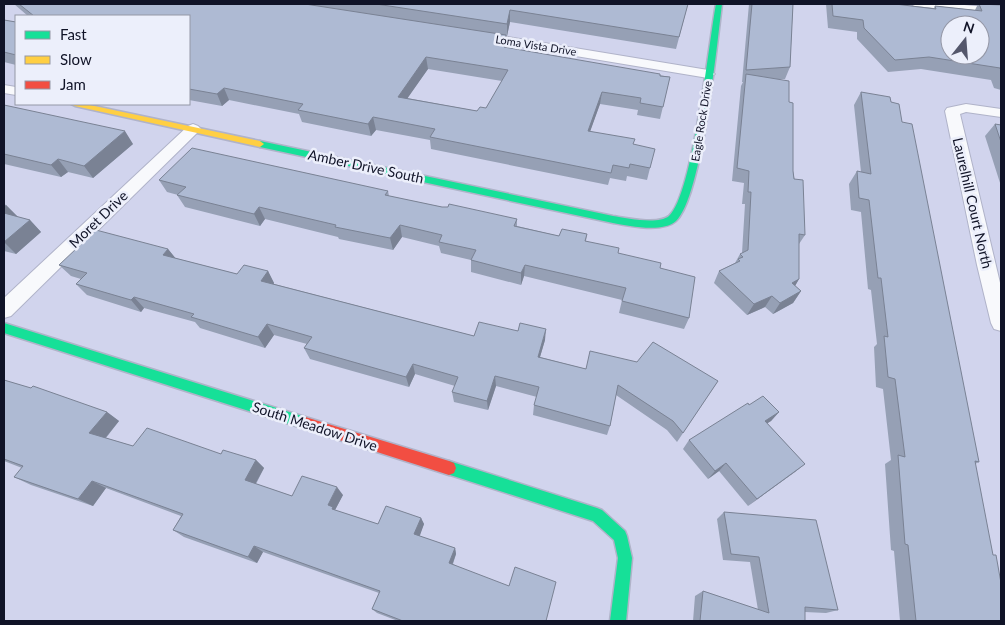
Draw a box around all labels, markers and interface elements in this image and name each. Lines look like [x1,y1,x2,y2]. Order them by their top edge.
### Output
legend [15,15,190,105]
north arrow [940,15,990,65]
text: N [961,17,977,37]
text: Fast [60,25,87,43]
street label: Loma Vista Drive [495,32,578,58]
text: Slow [60,50,92,68]
text: Jam [60,75,86,93]
street label: Eagle Rock Drive [688,80,714,162]
street label: Laurelhill Court North [950,136,996,270]
street label: Amber Drive South [307,145,425,187]
street label: Moret Drive [65,187,131,251]
street label: South Meadow Drive [250,398,380,454]

